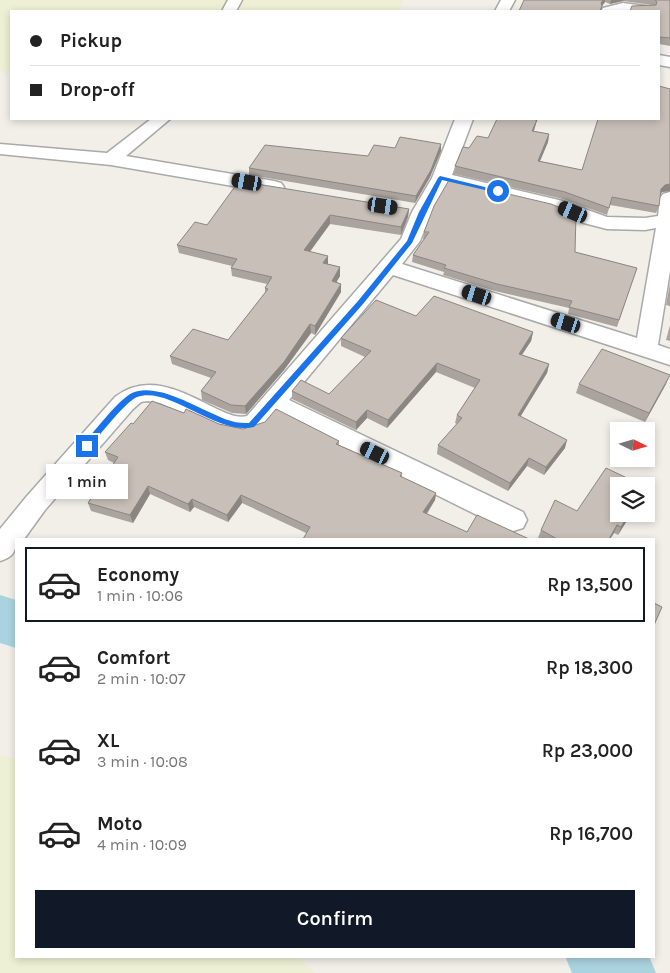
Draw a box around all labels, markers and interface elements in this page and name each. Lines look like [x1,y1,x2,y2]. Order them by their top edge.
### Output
text: Pickup [60,30,122,52]
text: Drop-off [60,79,135,101]
car [230,172,263,192]
route start [487,180,509,202]
car [367,196,398,216]
car [556,199,589,225]
car [460,283,493,307]
car [549,311,582,335]
north arrow [610,422,655,468]
map controls [610,422,655,522]
route end [76,435,98,457]
car [358,440,391,466]
callout: 1 min [46,464,128,498]
text: 1 min [67,472,107,491]
button: layers [610,477,655,522]
icon: car [37,562,82,607]
text: Economy [97,564,179,586]
text: Rp 13,500 [547,574,633,596]
text: 1 min · 10:06 [97,586,183,605]
icon: car [37,645,82,690]
text: Comfort [97,647,171,669]
text: Rp 18,300 [546,657,633,679]
text: 2 min · 10:07 [97,669,185,688]
icon: car [37,728,82,773]
text: XL [97,730,119,752]
text: Rp 23,000 [542,740,633,762]
text: 3 min · 10:08 [97,752,188,771]
icon: car [37,811,82,856]
text: Moto [97,813,143,835]
text: Rp 16,700 [549,823,633,845]
text: 4 min · 10:09 [97,835,187,854]
button: Confirm [35,890,635,948]

